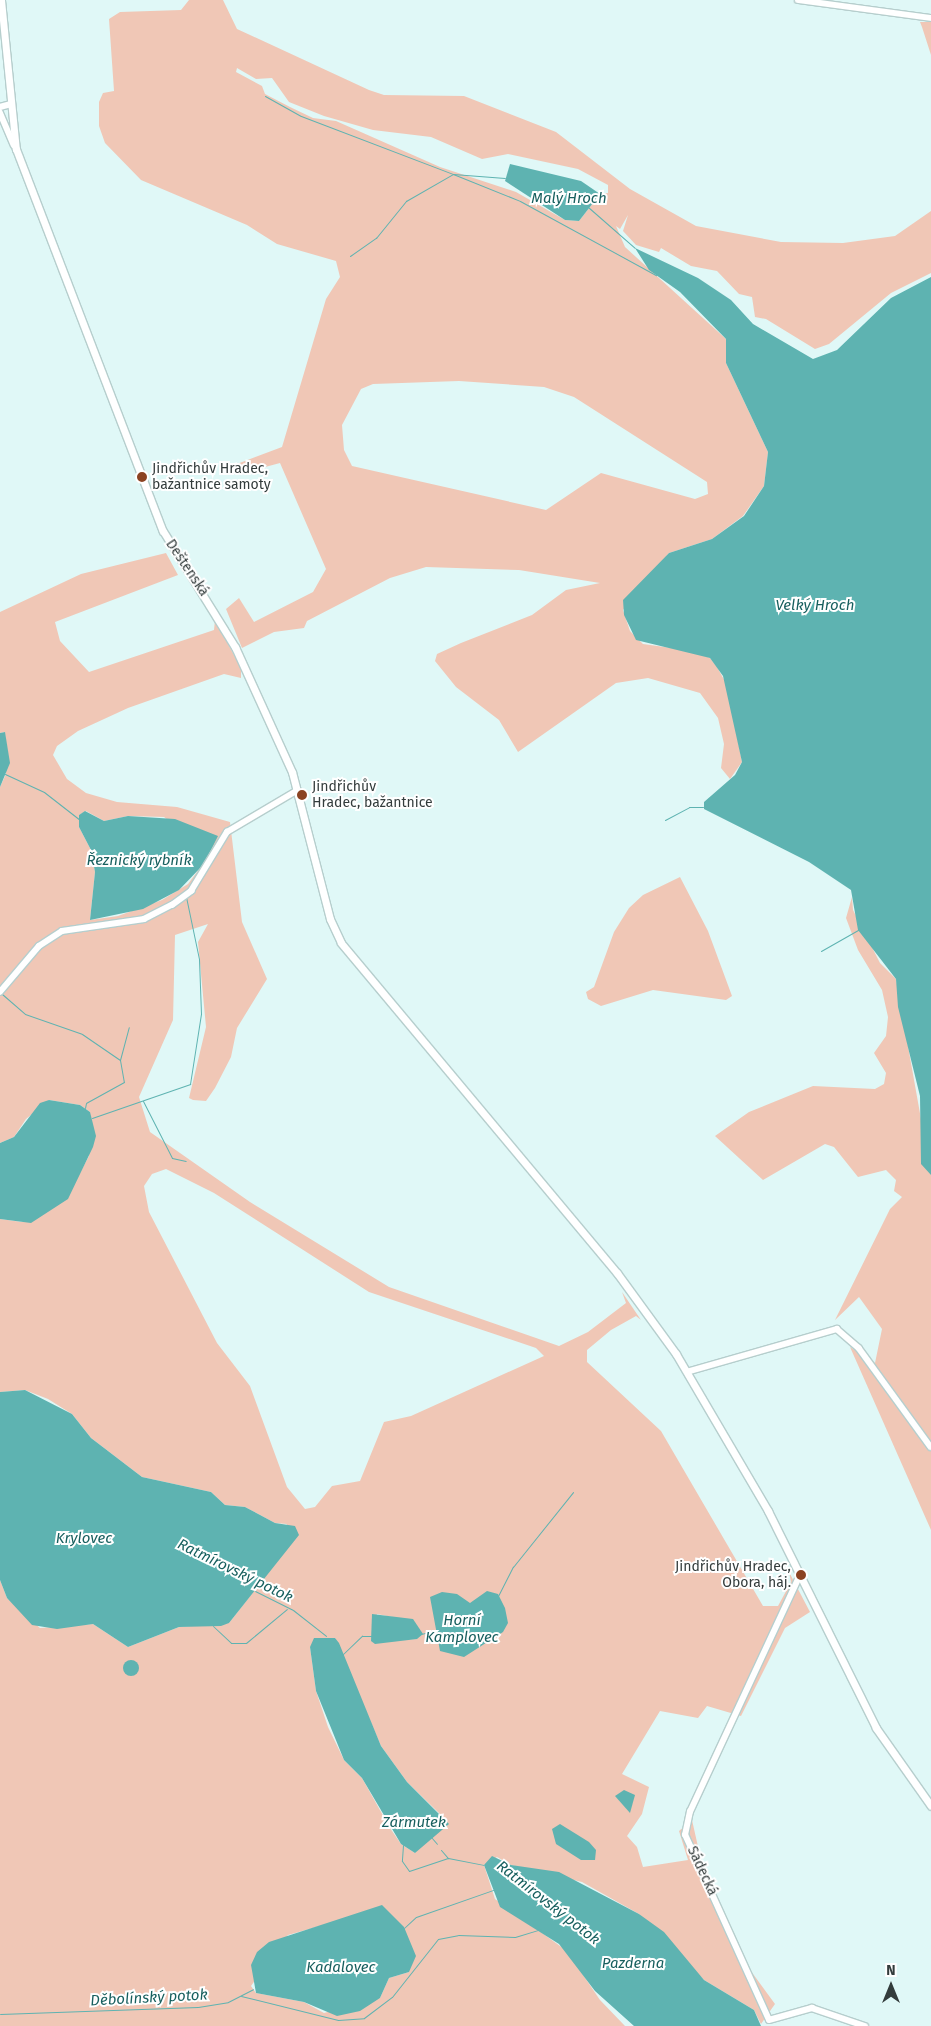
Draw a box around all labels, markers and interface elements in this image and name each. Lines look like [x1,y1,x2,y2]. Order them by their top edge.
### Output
water label: Malý Hroch [531,190,607,208]
place label: Jindřichův Hradec, bažantnice samoty [152,461,271,494]
marker: Jindřichův Hradec, bažantnice samoty [136,471,148,483]
street label: Deštenská [162,536,212,600]
water label: Velký Hroch [775,597,855,615]
place label: Jindřichův Hradec, bažantnice [312,779,433,812]
marker: Jindřichův Hradec, bažantnice [296,789,308,801]
water label: Řeznický rybník [86,852,192,870]
water label: Krylovec [56,1530,112,1548]
water label: Ratmírovský potok [174,1535,296,1607]
place label: Jindřichův Hradec, Obora, háj. [675,1559,791,1591]
marker: Jindřichův Hradec, Obora, háj. [795,1569,807,1581]
water label: Horní Kamplovec [425,1611,499,1646]
water label: Zármutek [382,1814,446,1832]
street label: Sádecká [683,1844,721,1898]
water label: Ratmírovský potok [493,1857,603,1949]
water label: Pazderna [602,1955,664,1973]
water label: Kadalovec [306,1959,376,1977]
north arrow [866,1961,916,2011]
text: N [886,1962,896,1979]
water label: Děbolínský potok [90,1986,208,2010]

